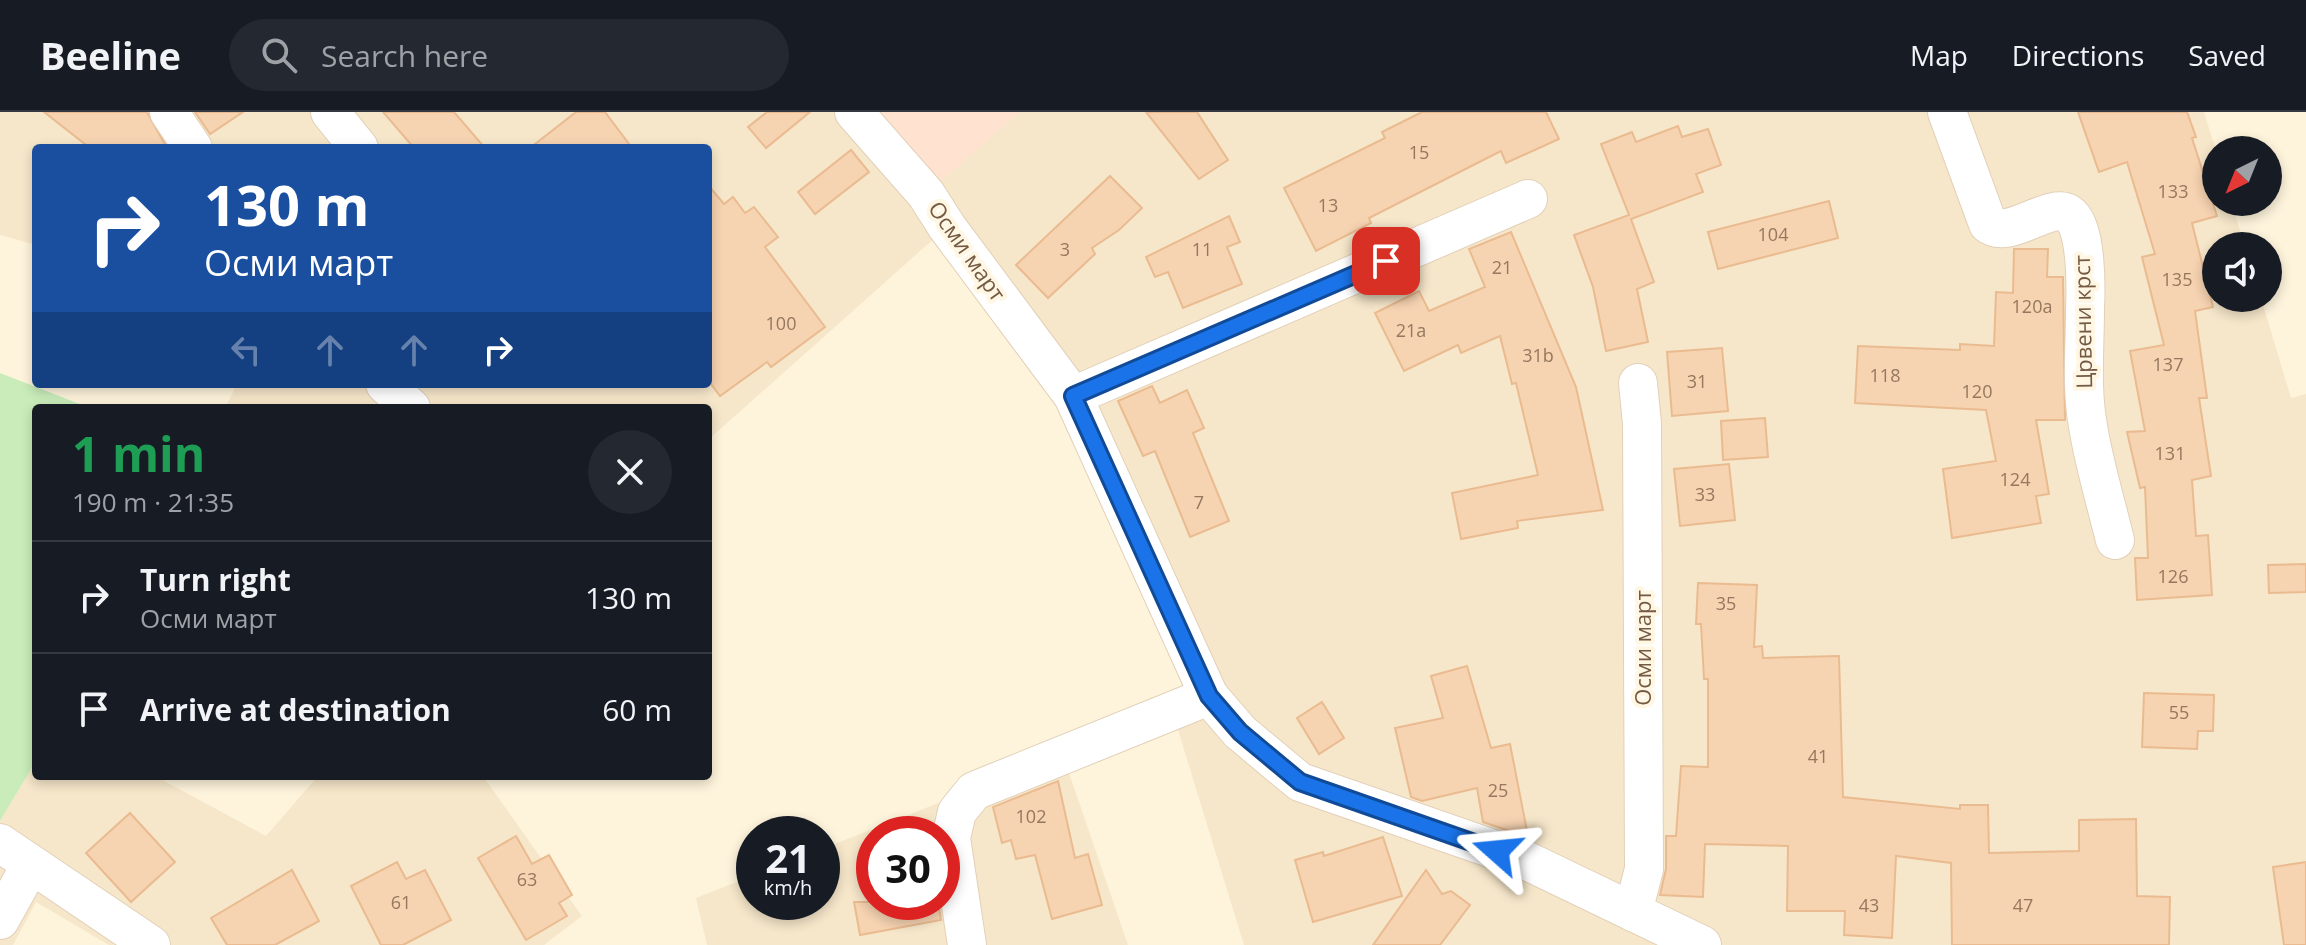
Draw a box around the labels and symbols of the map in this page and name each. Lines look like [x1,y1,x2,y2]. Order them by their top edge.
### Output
north arrow [2202,136,2282,216]
house number: 15 [1409,140,1429,164]
house number: 133 [2158,179,2188,203]
house number: 13 [1318,193,1338,217]
street label: Осми март [922,194,1013,306]
house number: 104 [1758,222,1788,246]
pin [1352,227,1420,295]
house number: 3 [1060,237,1070,261]
house number: 11 [1192,237,1212,261]
house number: 21 [1492,255,1512,279]
street label: Црвени крст [2066,255,2098,389]
house number: 135 [2162,267,2192,291]
house number: 120a [2012,294,2052,318]
house number: 100 [766,311,796,335]
house number: 21a [1396,318,1426,342]
house number: 31b [1522,343,1554,367]
house number: 137 [2153,352,2183,376]
house number: 118 [1870,363,1900,387]
house number: 31 [1687,369,1707,393]
house number: 120 [1962,379,1992,403]
house number: 131 [2155,441,2185,465]
house number: 124 [2000,467,2030,491]
house number: 33 [1695,482,1715,506]
house number: 7 [1194,490,1204,514]
house number: 126 [2158,564,2188,588]
street label: Осми март [1627,590,1657,706]
house number: 35 [1716,591,1736,615]
house number: 55 [2169,700,2189,724]
house number: 41 [1808,744,1828,768]
house number: 25 [1488,778,1508,802]
house number: 102 [1016,804,1046,828]
position arrow [1455,809,1539,893]
speed limit sign: 30 [856,816,960,920]
house number: 63 [517,867,537,891]
house number: 61 [391,890,411,914]
house number: 43 [1859,893,1879,917]
house number: 47 [2013,893,2033,917]

